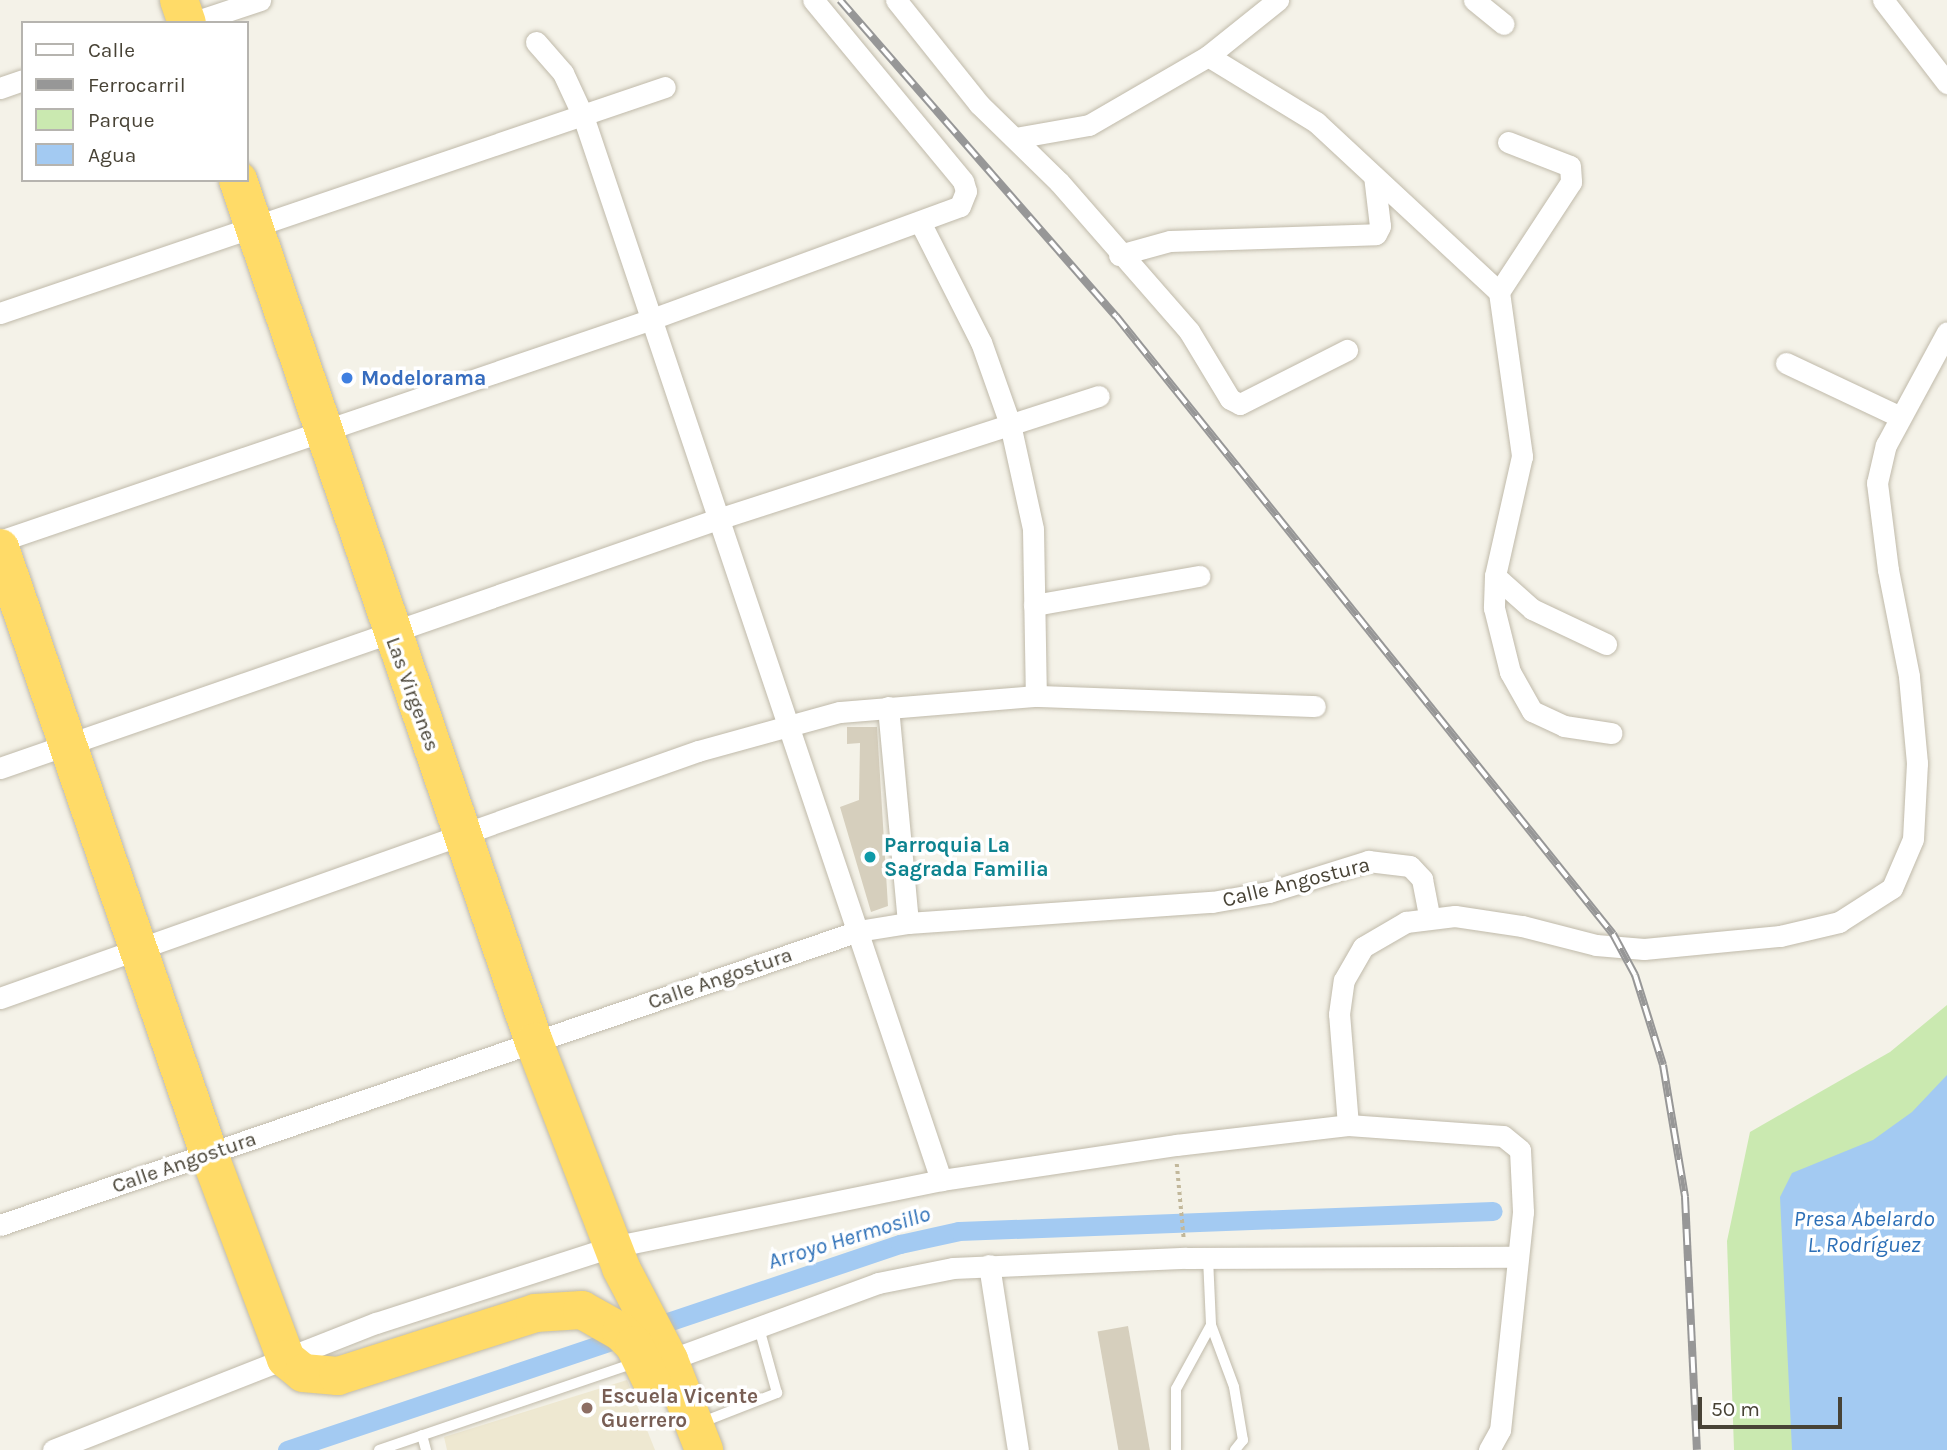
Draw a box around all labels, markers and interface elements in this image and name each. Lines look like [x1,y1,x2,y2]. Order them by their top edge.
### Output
legend [21,21,248,182]
text: Calle [88,38,135,62]
text: Ferrocarril [88,73,186,97]
text: Parque [88,108,155,132]
text: Agua [88,143,136,167]
place label: Modelorama [361,365,486,391]
marker: Modelorama [339,370,355,386]
street label: Las Virgenes [381,633,445,755]
place label: Parroquia La Sagrada Familia [884,832,1049,882]
marker: Parroquia La Sagrada Familia [862,849,878,865]
street label: Calle Angostura [1220,852,1372,912]
street label: Calle Angostura [645,942,795,1014]
street label: Calle Angostura [109,1126,259,1198]
water label: Arroyo Hermosillo [765,1200,933,1276]
water label: Presa Abelardo L. Rodríguez [1794,1205,1934,1259]
place label: Escuela Vicente Guerrero [601,1383,758,1433]
scale bar [1702,1384,1846,1428]
text: 50 m [1711,1397,1760,1421]
marker: Escuela Vicente Guerrero [579,1400,595,1416]

